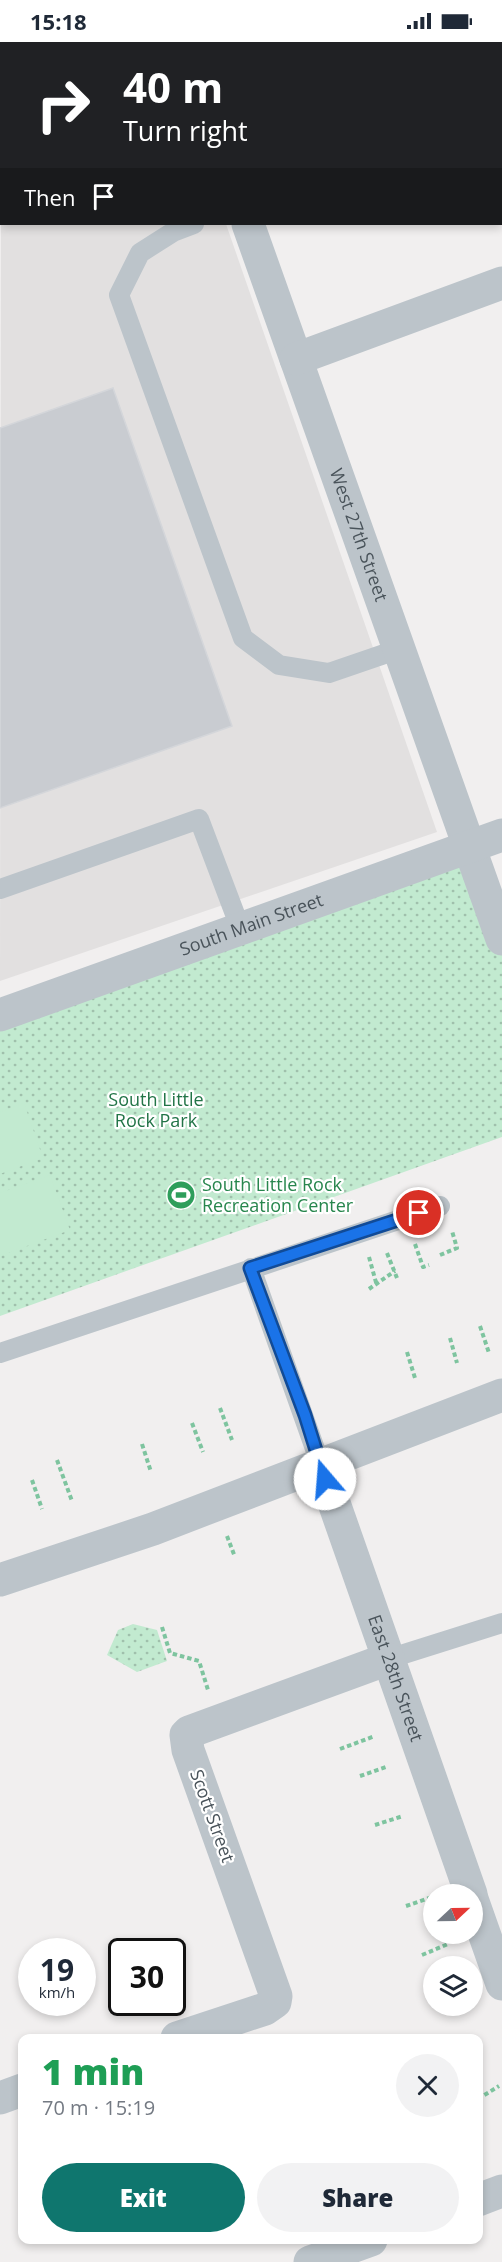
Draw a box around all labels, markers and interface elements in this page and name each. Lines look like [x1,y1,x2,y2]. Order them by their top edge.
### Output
text: 15:18 [30,6,87,36]
text: 40 m [123,58,223,115]
icon: right [24,66,102,144]
text: Turn right [123,112,248,149]
icon: arrive [87,180,120,213]
text: Then [24,182,75,212]
street label: West 27th Street [325,465,394,604]
street label: South Main Street [176,887,326,961]
park label: South Little Rock Park [108,1087,204,1132]
place label: South Little Rock Recreation Center [202,1172,354,1217]
sports icon: South Little Rock Recreation Center [165,1179,197,1211]
pin [393,1187,444,1238]
icon: arrive [402,1196,435,1229]
position arrow [293,1447,357,1511]
street label: East 28th Street [363,1611,430,1744]
street label: Scott Street [185,1766,241,1865]
north arrow [423,1884,483,1944]
map controls [423,1884,483,2016]
speed limit sign: 30 [108,1938,186,2016]
text: 19 [40,1949,74,1990]
button: layers [423,1956,483,2016]
text: km/h [39,1982,75,2002]
text: 1 min [42,2047,144,2096]
button: close [396,2054,459,2117]
text: 70 m · 15:19 [42,2094,155,2121]
button: Exit [42,2163,245,2232]
button: Share [257,2163,459,2232]

